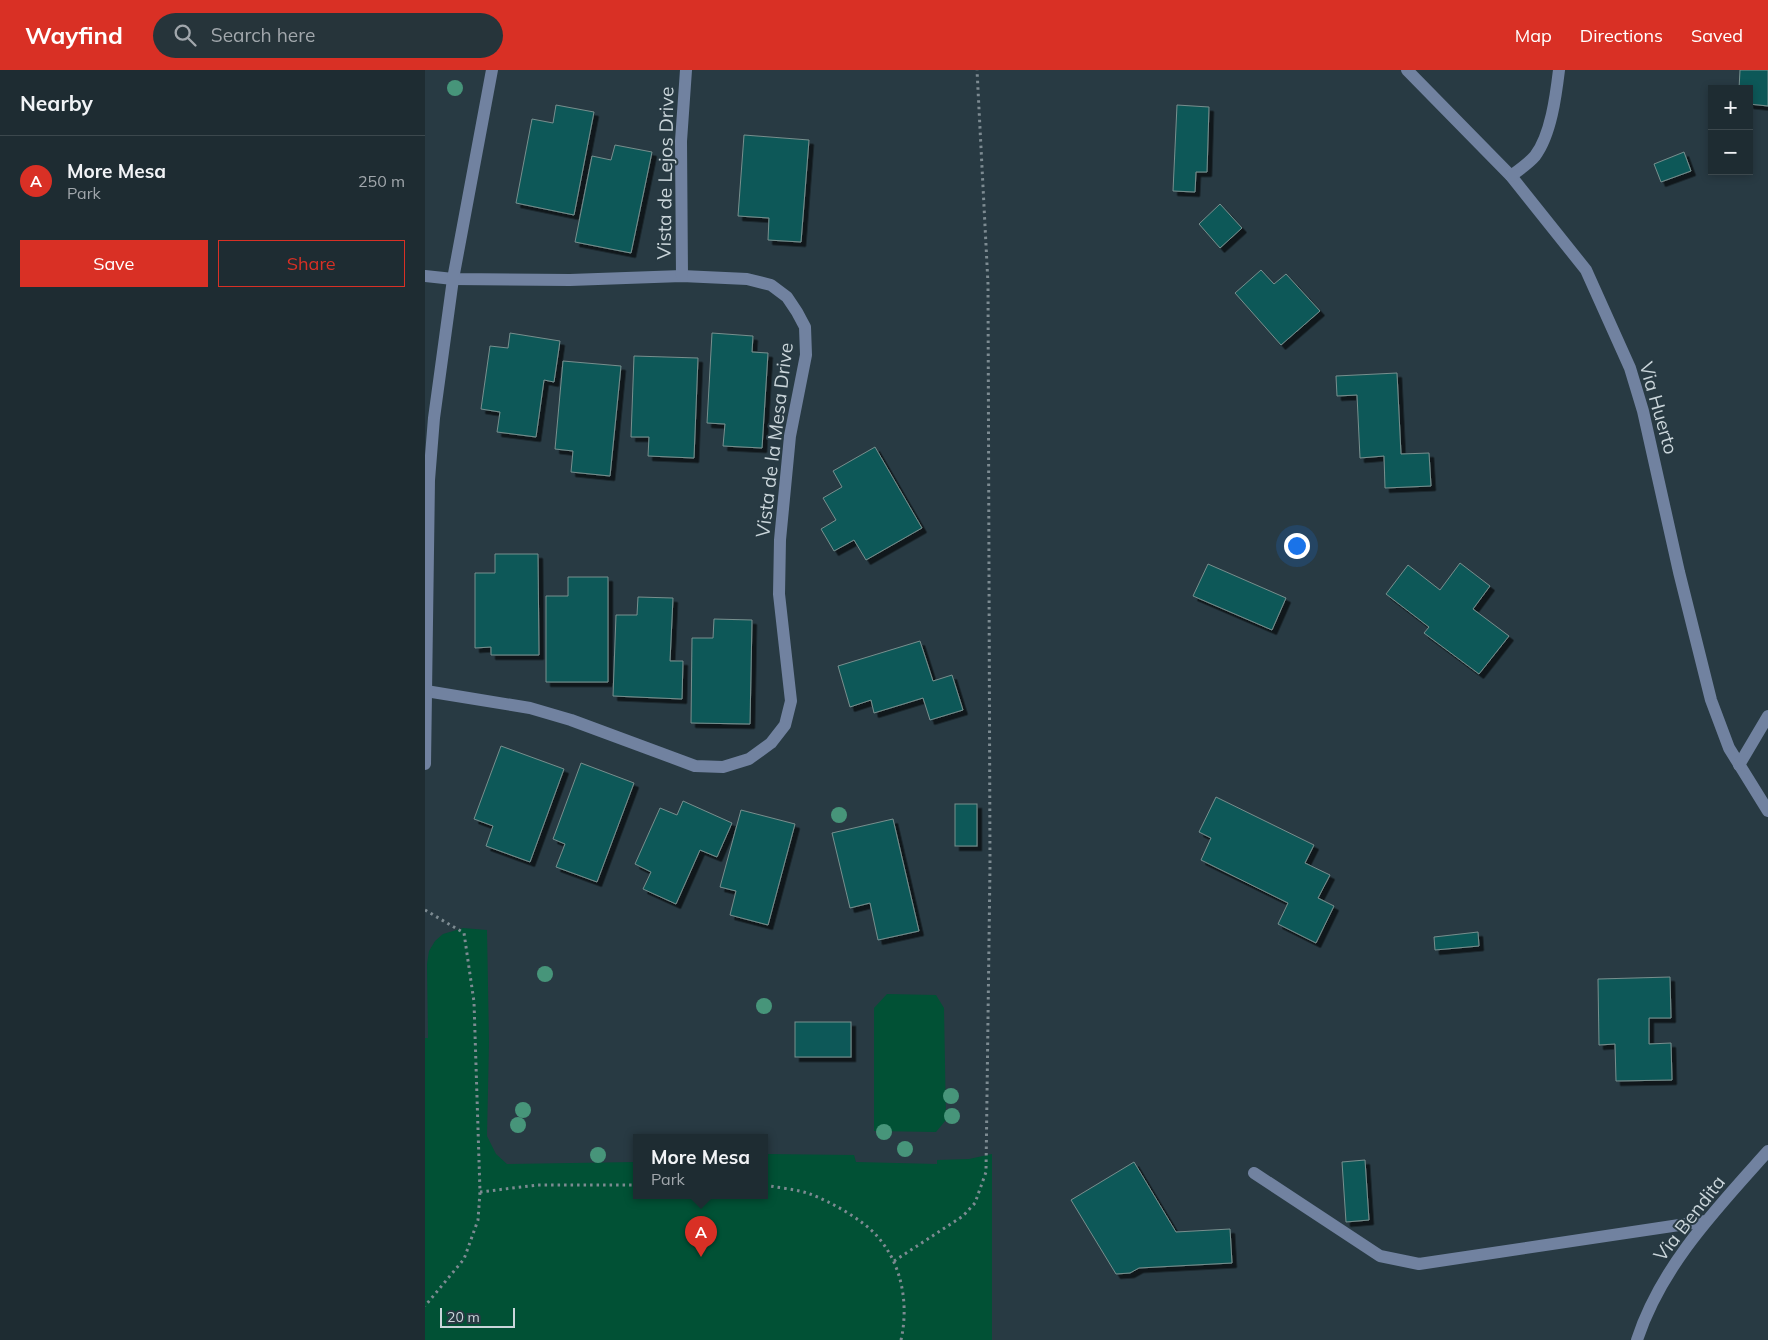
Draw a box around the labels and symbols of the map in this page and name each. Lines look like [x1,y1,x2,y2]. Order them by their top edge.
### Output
street label: Vista de Lejos Drive [651,86,679,260]
street label: Vista de la Mesa Drive [750,341,798,539]
street label: Via Huerto [1634,359,1684,457]
your location [1284,533,1310,559]
street label: Via Bendita [1648,1170,1730,1266]
pin: A [685,1216,717,1257]
scale bar [440,1305,515,1328]

